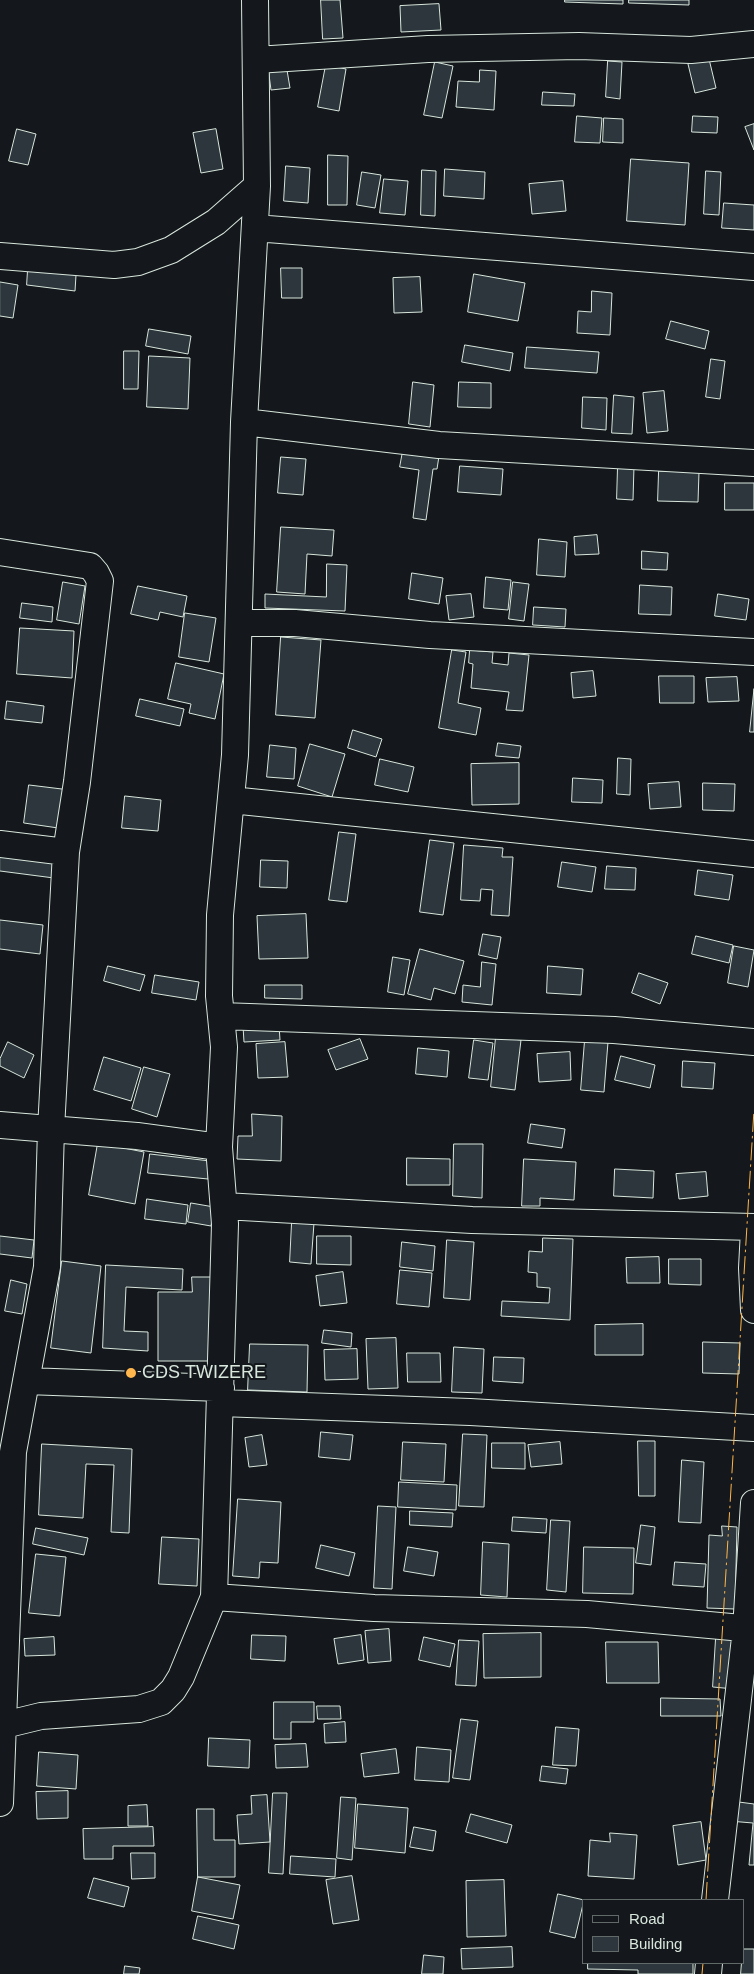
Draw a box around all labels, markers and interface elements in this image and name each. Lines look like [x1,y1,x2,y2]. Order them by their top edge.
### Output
place label: CDS TWIZERE [142,1362,266,1384]
marker: CDS TWIZERE [124,1366,138,1380]
legend [582,1899,744,1964]
text: Road [629,1910,665,1927]
text: Building [629,1935,682,1952]

